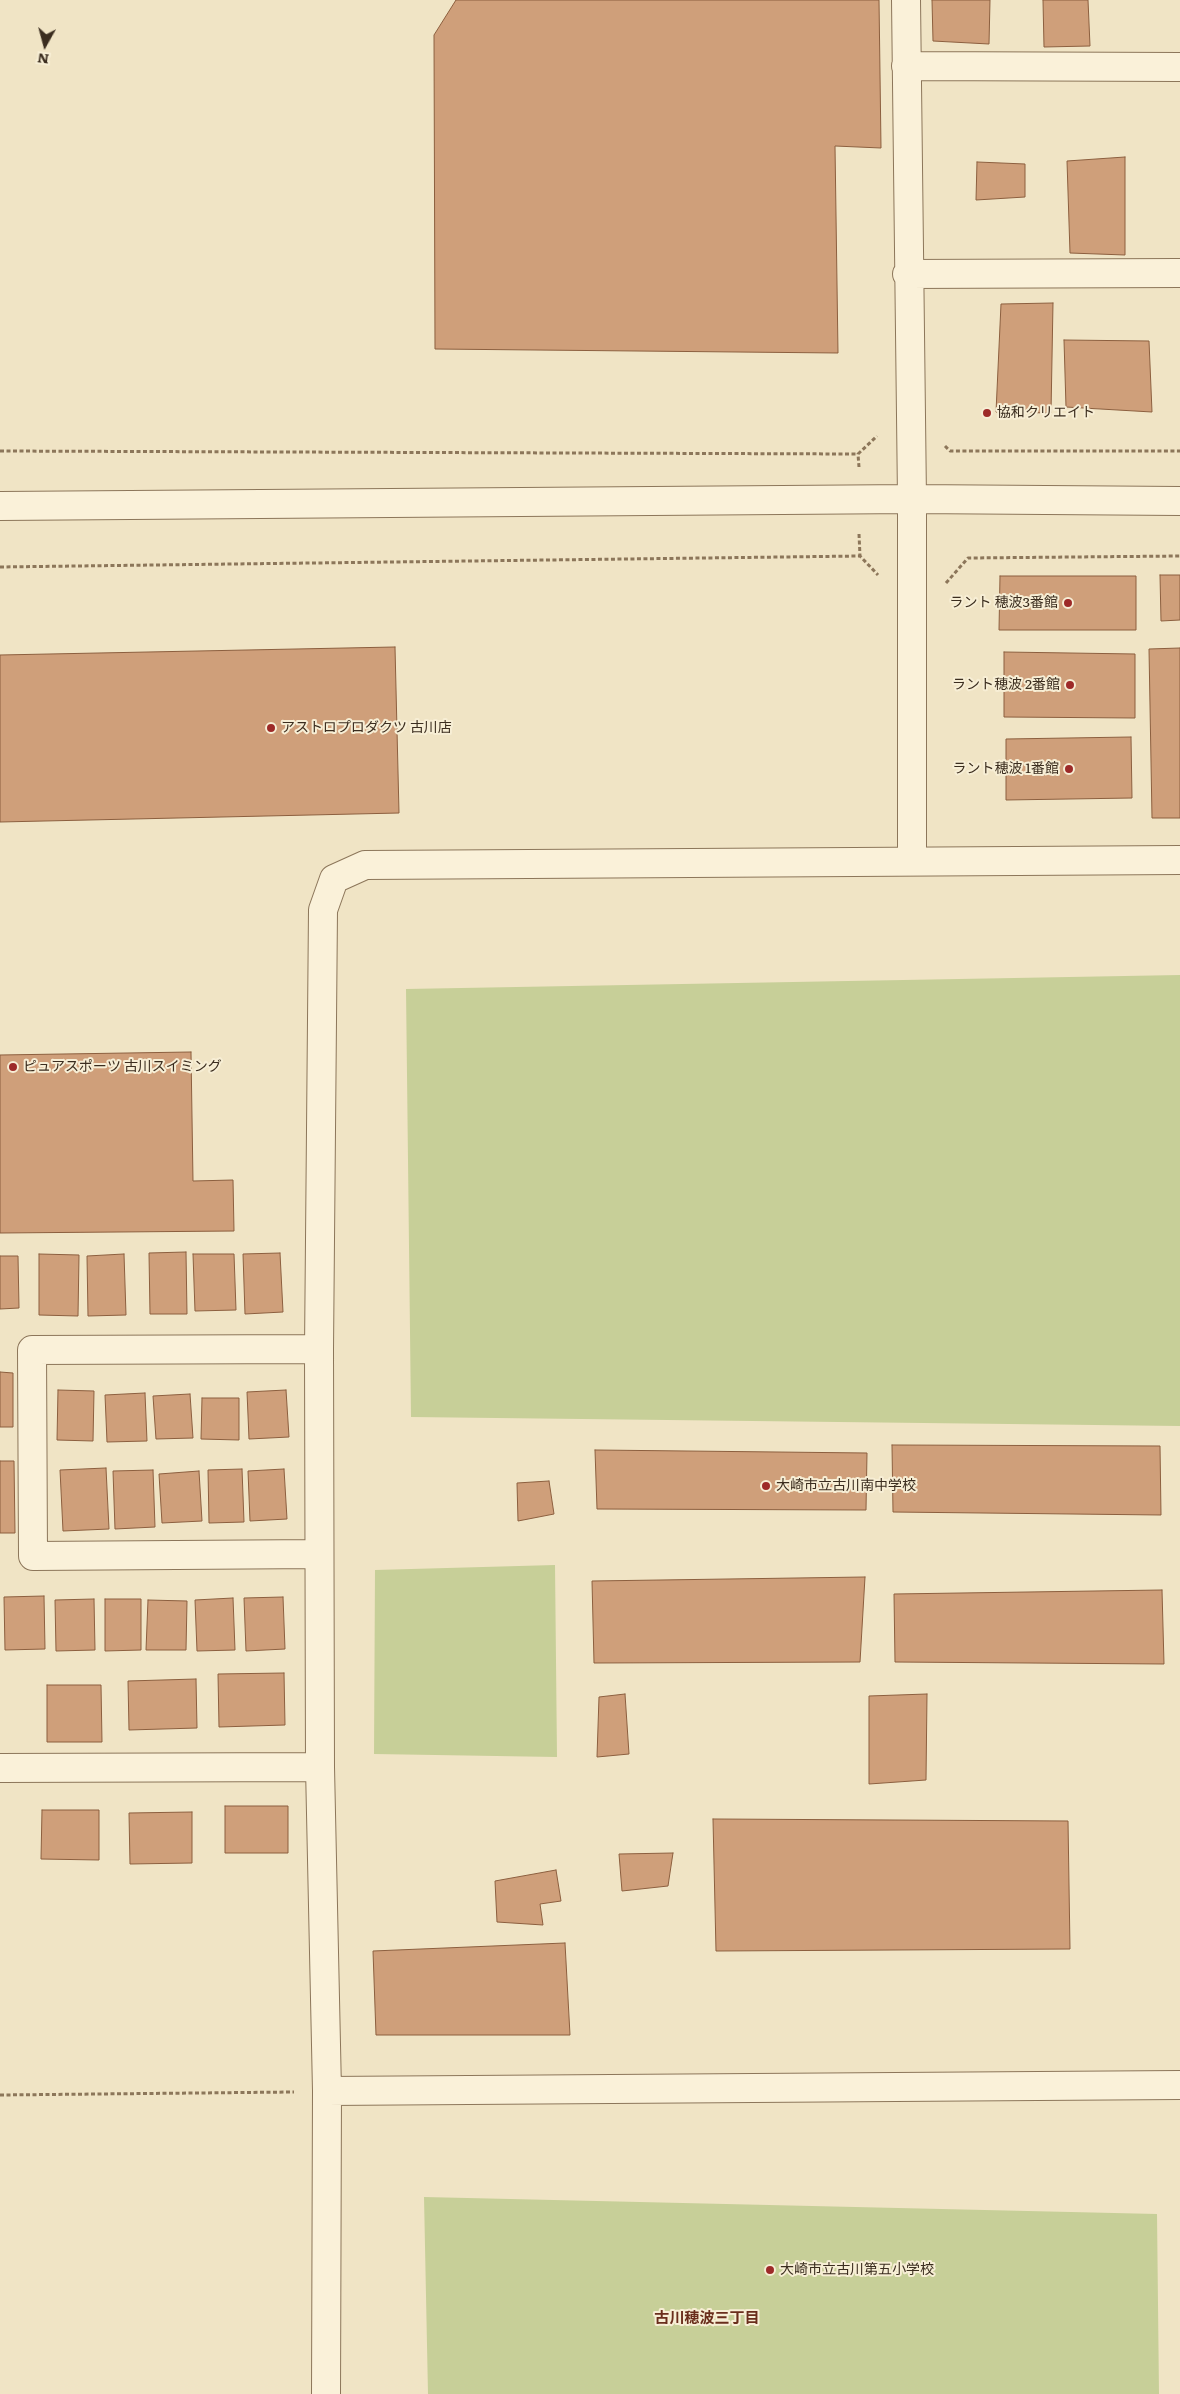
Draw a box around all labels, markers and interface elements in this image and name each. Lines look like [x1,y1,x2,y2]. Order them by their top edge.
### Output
north arrow [20,20,70,70]
text: N [36,49,50,71]
place label: 協和クリエイト [997,405,1095,421]
marker: 協和クリエイト [981,407,993,419]
place label: ラント 穂波3番館 [950,595,1058,611]
marker: ラント 穂波3番館 [1062,597,1074,609]
place label: ラント穂波 2番館 [952,677,1060,693]
marker: ラント穂波 2番館 [1064,679,1076,691]
place label: アストロプロダクツ 古川店 [281,720,452,736]
marker: アストロプロダクツ 古川店 [265,722,277,734]
place label: ラント穂波 1番館 [953,761,1059,777]
marker: ラント穂波 1番館 [1063,763,1075,775]
place label: ピュアスポーツ 古川スイミング [23,1059,222,1075]
marker: ピュアスポーツ 古川スイミング [7,1061,19,1073]
place label: 大崎市立古川南中学校 [776,1478,916,1494]
marker: 大崎市立古川南中学校 [760,1480,772,1492]
place label: 大崎市立古川第五小学校 [780,2262,934,2278]
marker: 大崎市立古川第五小学校 [764,2264,776,2276]
district label: 古川穂波三丁目 [655,2310,759,2328]

